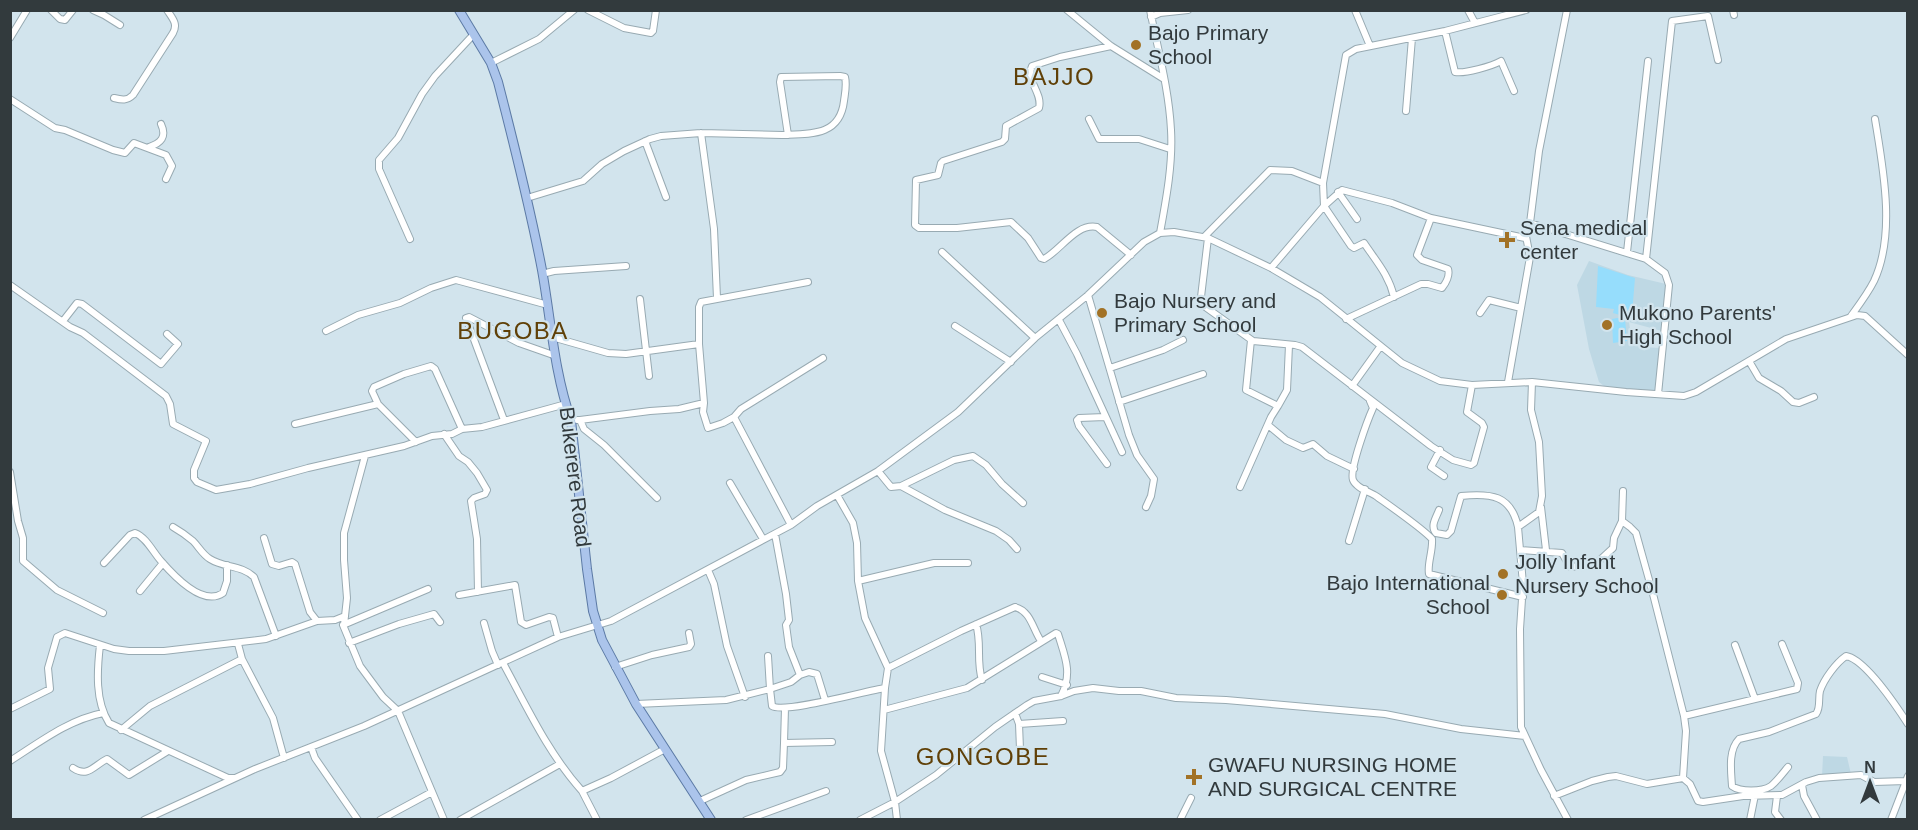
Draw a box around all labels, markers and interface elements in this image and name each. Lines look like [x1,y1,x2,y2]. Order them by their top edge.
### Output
place label: Bajo Primary School [1148,21,1269,68]
marker: Bajo Primary School [1129,38,1143,52]
district label: BAJJO [1013,63,1095,90]
place label: Sena medical center [1520,216,1647,263]
marker: Sena medical center [1498,231,1516,249]
place label: Bajo Nursery and Primary School [1114,289,1276,336]
place label: Mukono Parents' High School [1619,301,1776,348]
marker: Bajo Nursery and Primary School [1095,306,1109,320]
district label: BUGOBA [457,317,569,344]
marker: Mukono Parents' High School [1600,318,1614,332]
street label: Bukerere Road [555,405,596,548]
place label: Jolly Infant Nursery School [1515,550,1659,597]
marker: Jolly Infant Nursery School [1496,567,1510,581]
place label: Bajo International School [1327,571,1490,618]
marker: Bajo International School [1495,588,1509,602]
district label: GONGOBE [916,743,1050,770]
north arrow [1840,752,1900,812]
place label: GWAFU NURSING HOME AND SURGICAL CENTRE [1208,753,1457,800]
text: N [1864,759,1876,776]
marker: GWAFU NURSING HOME AND SURGICAL CENTRE [1185,768,1203,786]

